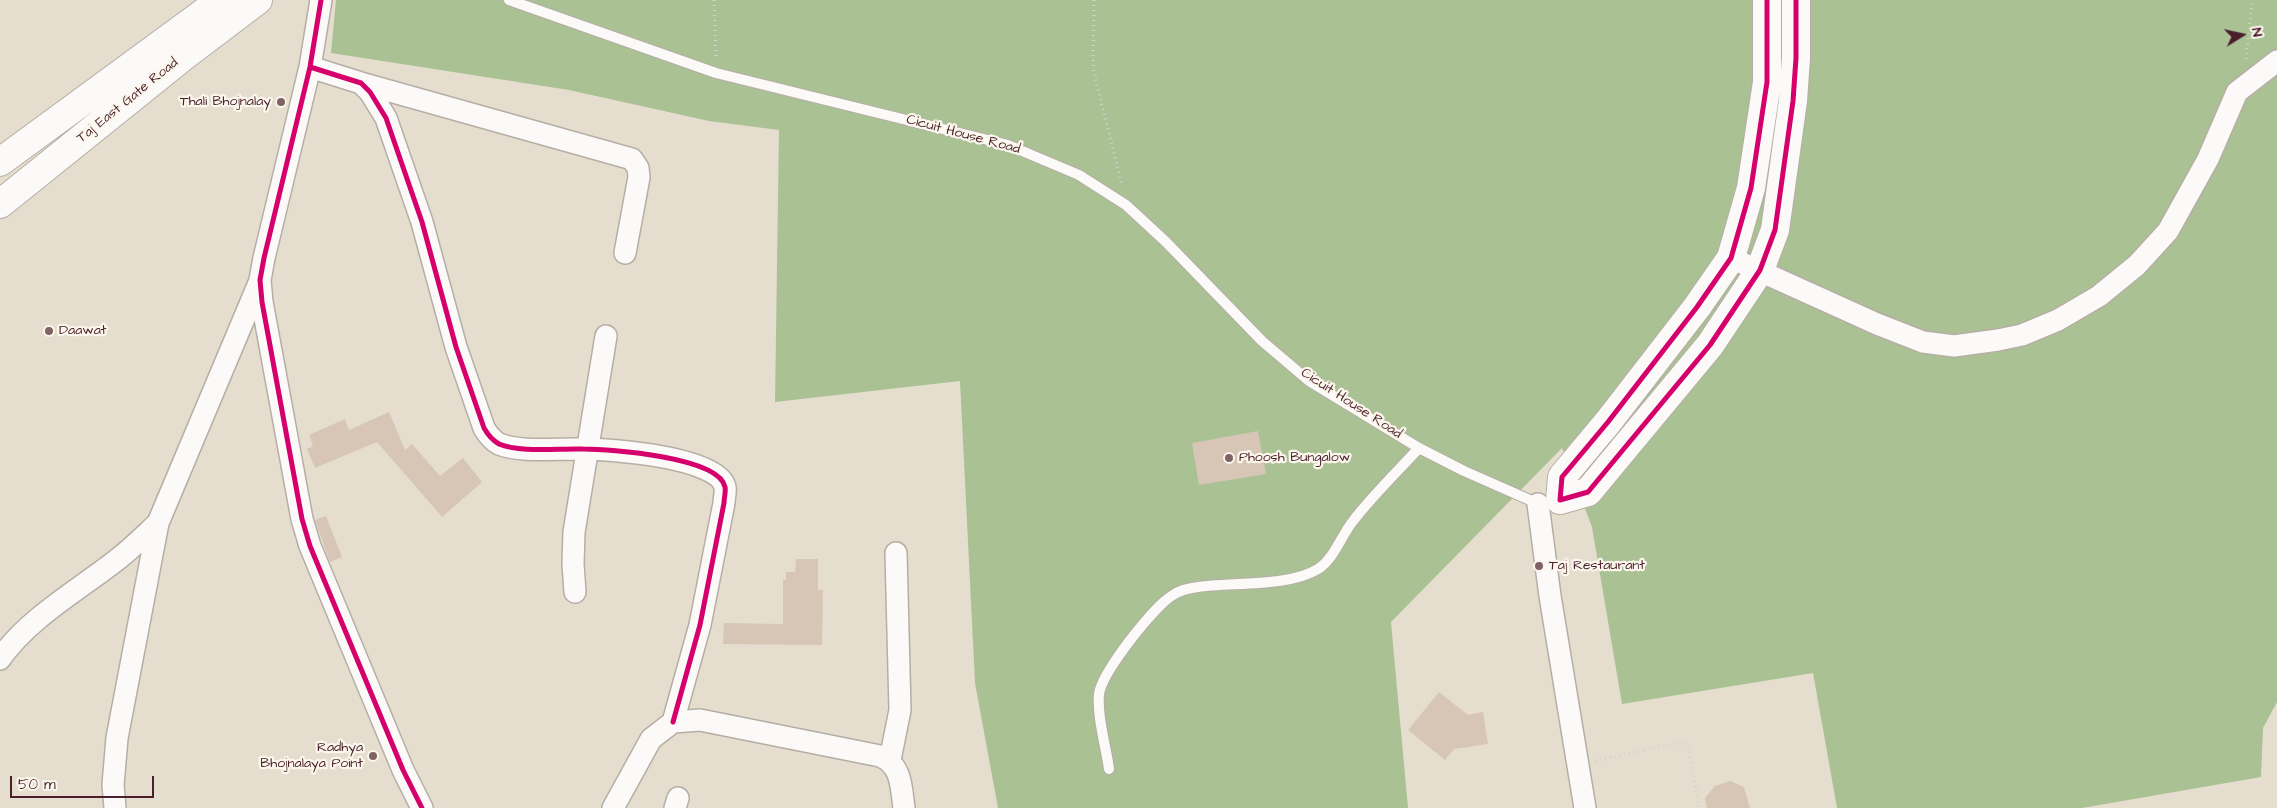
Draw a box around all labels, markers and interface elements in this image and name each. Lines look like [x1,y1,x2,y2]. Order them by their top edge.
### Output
north arrow [2217,10,2267,60]
text: N [2246,26,2267,38]
street label: Taj East Gate Road [74,55,182,147]
place label: Thali Bhojnalay [180,94,271,110]
marker: Thali Bhojnalay [275,96,287,108]
street label: Cicuit House Road [904,112,1022,158]
place label: Daawat [59,323,106,339]
marker: Daawat [43,325,55,337]
street label: Cicuit House Road [1297,365,1405,443]
place label: Phoosh Bungalow [1239,450,1350,466]
marker: Phoosh Bungalow [1223,452,1235,464]
place label: Taj Restaurant [1549,558,1645,574]
marker: Taj Restaurant [1533,560,1545,572]
place label: Radhya Bhojnalaya Point [260,740,363,772]
marker: Radhya Bhojnalaya Point [367,750,379,762]
scale bar [12,766,156,798]
text: 50 m [18,774,56,795]

